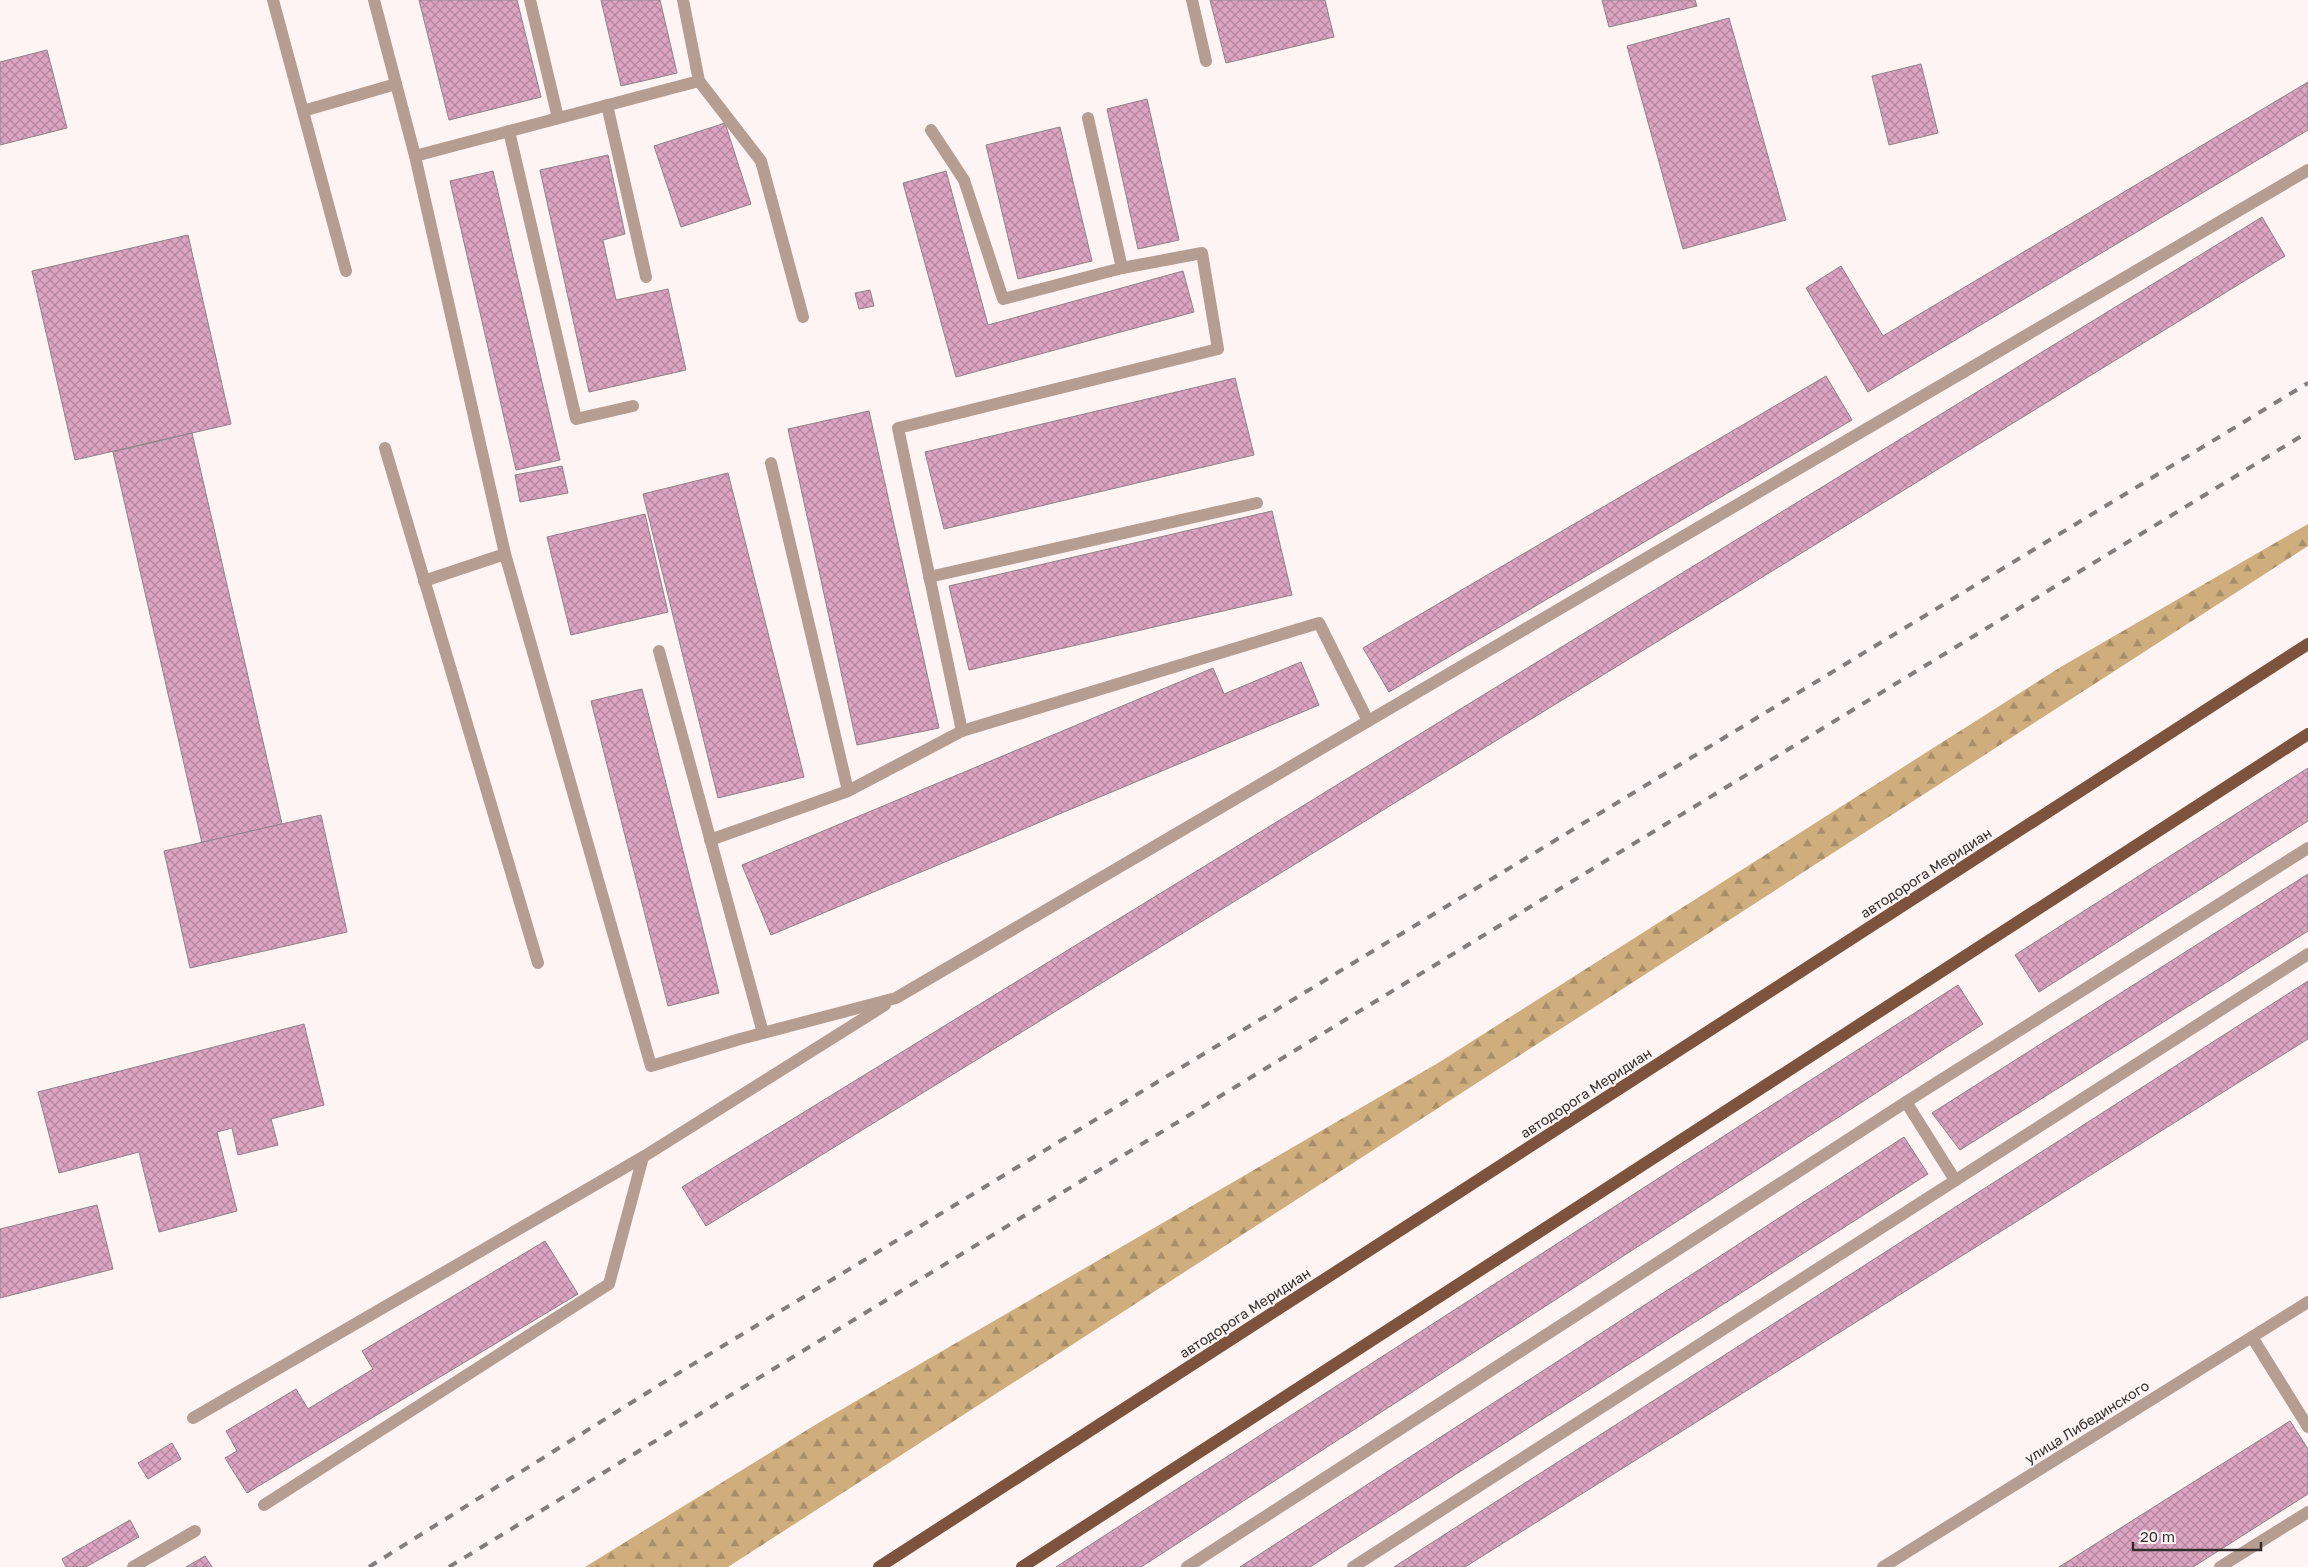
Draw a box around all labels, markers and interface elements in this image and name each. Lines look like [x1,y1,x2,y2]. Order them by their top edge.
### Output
street label: автодорога Меридиан [1857,824,1994,921]
street label: автодорога Меридиан [1517,1044,1654,1141]
street label: автодорога Меридиан [1176,1264,1313,1361]
street label: улица Либединского [2021,1376,2152,1467]
scale bar [2133,1520,2260,1552]
text: 20 m [2140,1527,2175,1545]

